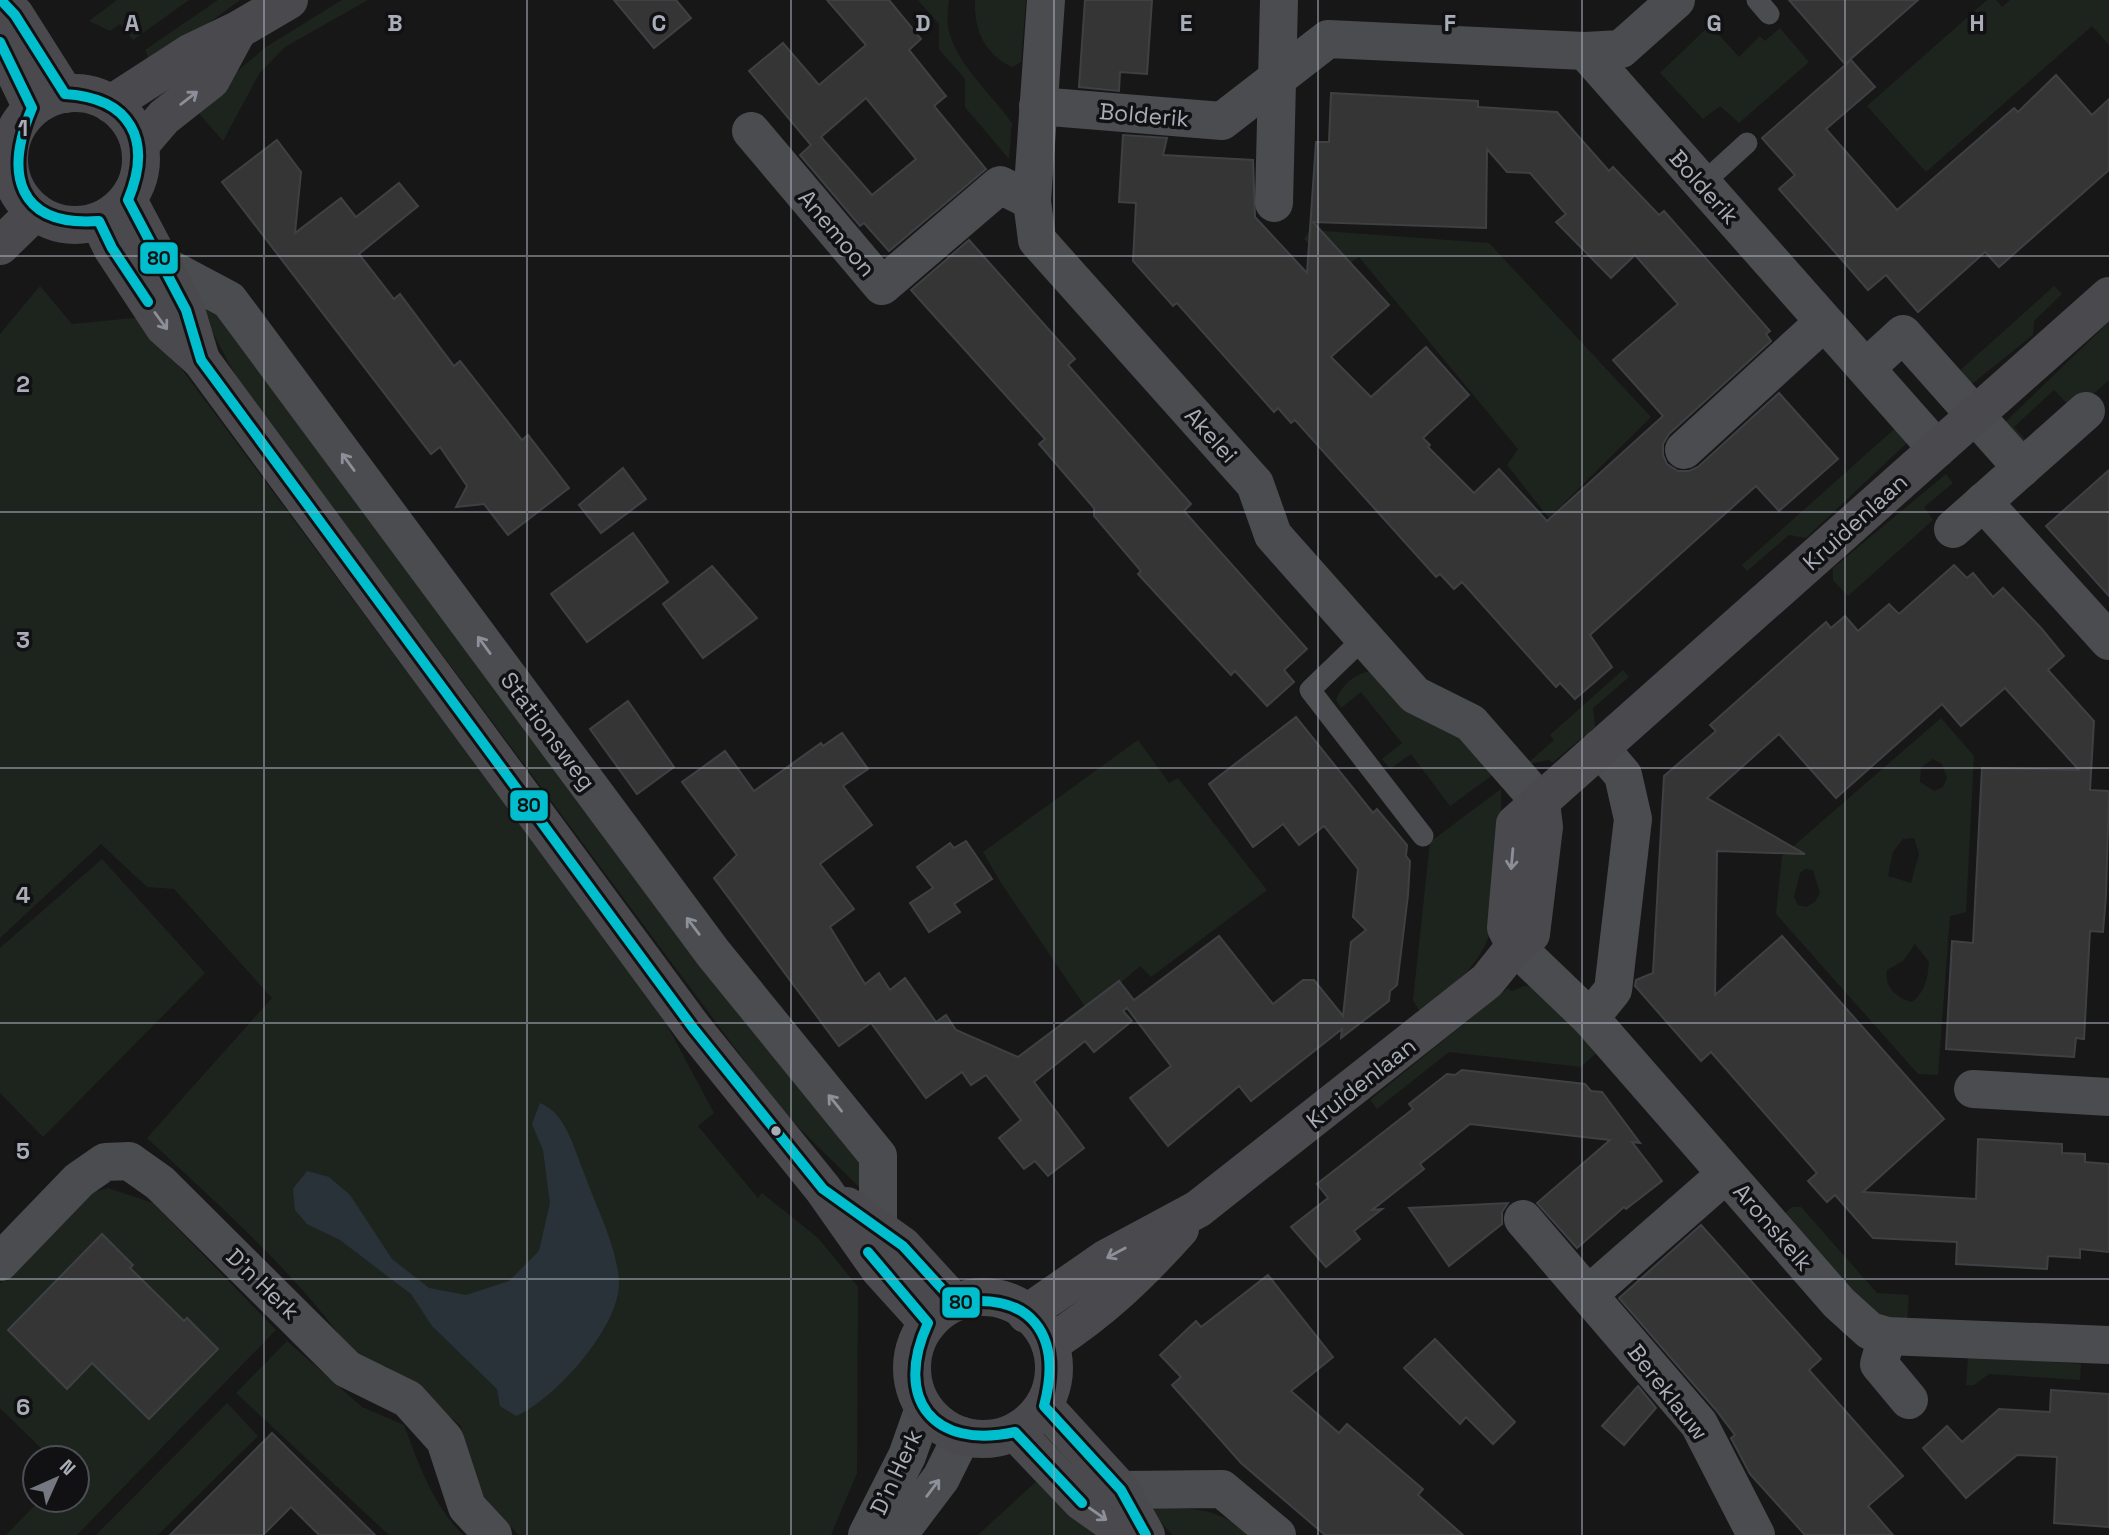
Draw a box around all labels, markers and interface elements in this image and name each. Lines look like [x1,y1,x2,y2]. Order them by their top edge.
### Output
text: A [125,8,140,38]
text: B [387,8,403,38]
text: C [652,8,666,38]
text: D [915,8,931,38]
text: E [1180,8,1192,38]
text: F [1444,8,1456,38]
text: G [1706,8,1722,38]
text: H [1969,8,1985,38]
one-way arrow [179,90,197,105]
street label: Bolderik [1098,96,1190,134]
text: 1 [18,113,28,143]
street label: Bolderik [1663,143,1745,231]
street label: Anemoon [792,183,882,283]
line badge: 80 [139,241,179,275]
text: 80 [147,246,171,271]
one-way arrow [153,311,168,330]
text: 2 [16,369,30,399]
street label: Akelei [1178,401,1244,469]
one-way arrow [341,453,356,472]
street label: Kruidenlaan [1796,467,1914,577]
text: 3 [16,625,30,655]
one-way arrow [476,636,491,655]
street label: Stationsweg [494,666,602,796]
line badge: 80 [509,789,549,822]
text: 80 [517,793,541,818]
one-way arrow [1505,847,1518,869]
text: 4 [16,880,31,910]
one-way arrow [685,917,700,935]
street label: Kruidenlaan [1300,1031,1422,1135]
one-way arrow [827,1095,842,1113]
unlabelled marker [769,1124,783,1138]
text: 5 [16,1136,30,1166]
street label: Aronskelk [1727,1177,1819,1277]
street label: D'n Herk [220,1242,306,1326]
one-way arrow [1107,1246,1127,1260]
line badge: 80 [941,1286,981,1319]
text: 80 [949,1290,973,1315]
street label: Bereklauw [1621,1338,1715,1446]
text: 6 [16,1392,30,1422]
street label: D'n Herk [863,1425,929,1519]
north arrow [21,1444,91,1514]
text: N [54,1454,81,1481]
one-way arrow [926,1479,941,1498]
one-way arrow [1088,1507,1107,1521]

